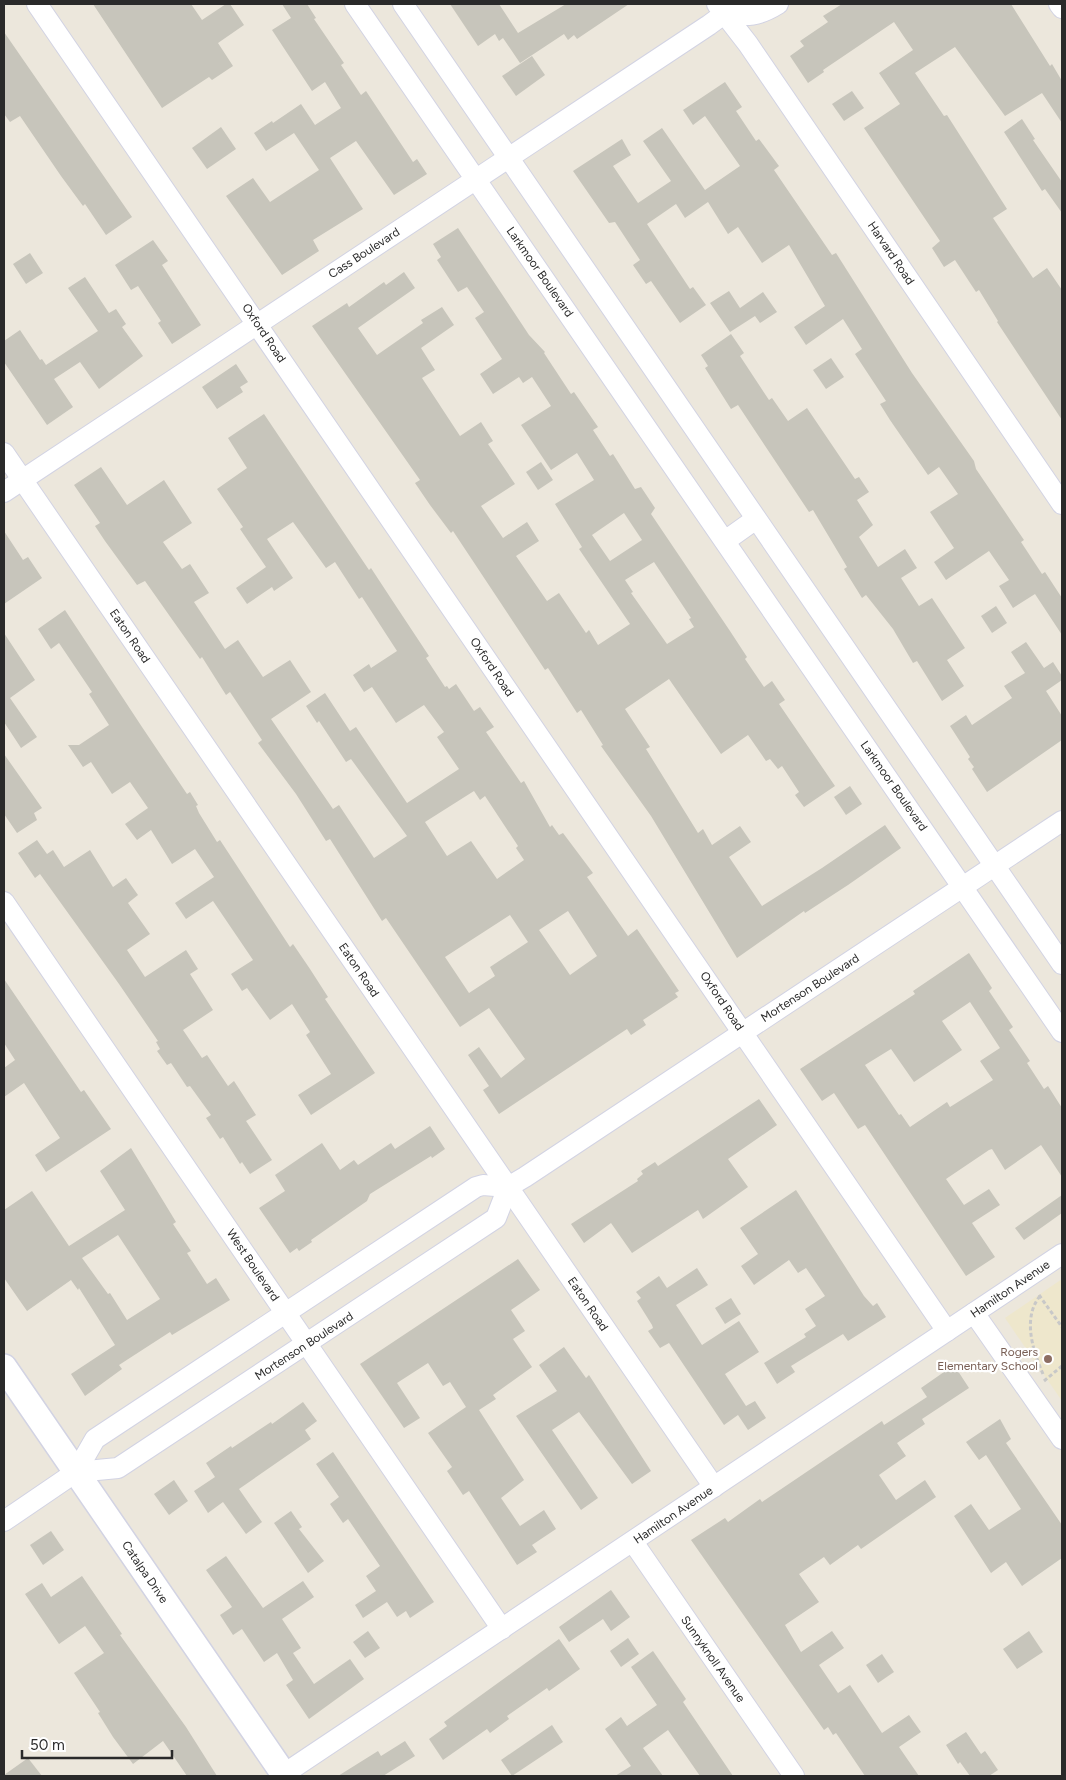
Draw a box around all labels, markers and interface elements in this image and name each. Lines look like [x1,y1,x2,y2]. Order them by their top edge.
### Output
street label: Harvard Road [865,219,917,287]
street label: Larkmoor Boulevard [504,224,576,320]
street label: Cass Boulevard [326,225,402,281]
street label: Oxford Road [239,301,289,365]
street label: Eaton Road [107,606,153,666]
street label: Oxford Road [467,635,517,699]
street label: Larkmoor Boulevard [858,738,930,834]
street label: Eaton Road [336,940,382,1000]
street label: Mortenson Boulevard [758,951,862,1025]
street label: Oxford Road [697,969,747,1033]
street label: West Boulevard [224,1226,282,1304]
street label: Hamilton Avenue [968,1257,1053,1321]
street label: Eaton Road [565,1274,611,1334]
street label: Mortenson Boulevard [252,1309,356,1383]
place label: Rogers Elementary School [937,1345,1038,1373]
marker: Rogers Elementary School [1042,1353,1054,1365]
street label: Hamilton Avenue [631,1483,716,1547]
street label: Catalpa Drive [119,1538,171,1606]
street label: Sunnyknoll Avenue [678,1613,748,1705]
scale bar [22,1728,172,1760]
text: 50 m [30,1736,65,1754]

